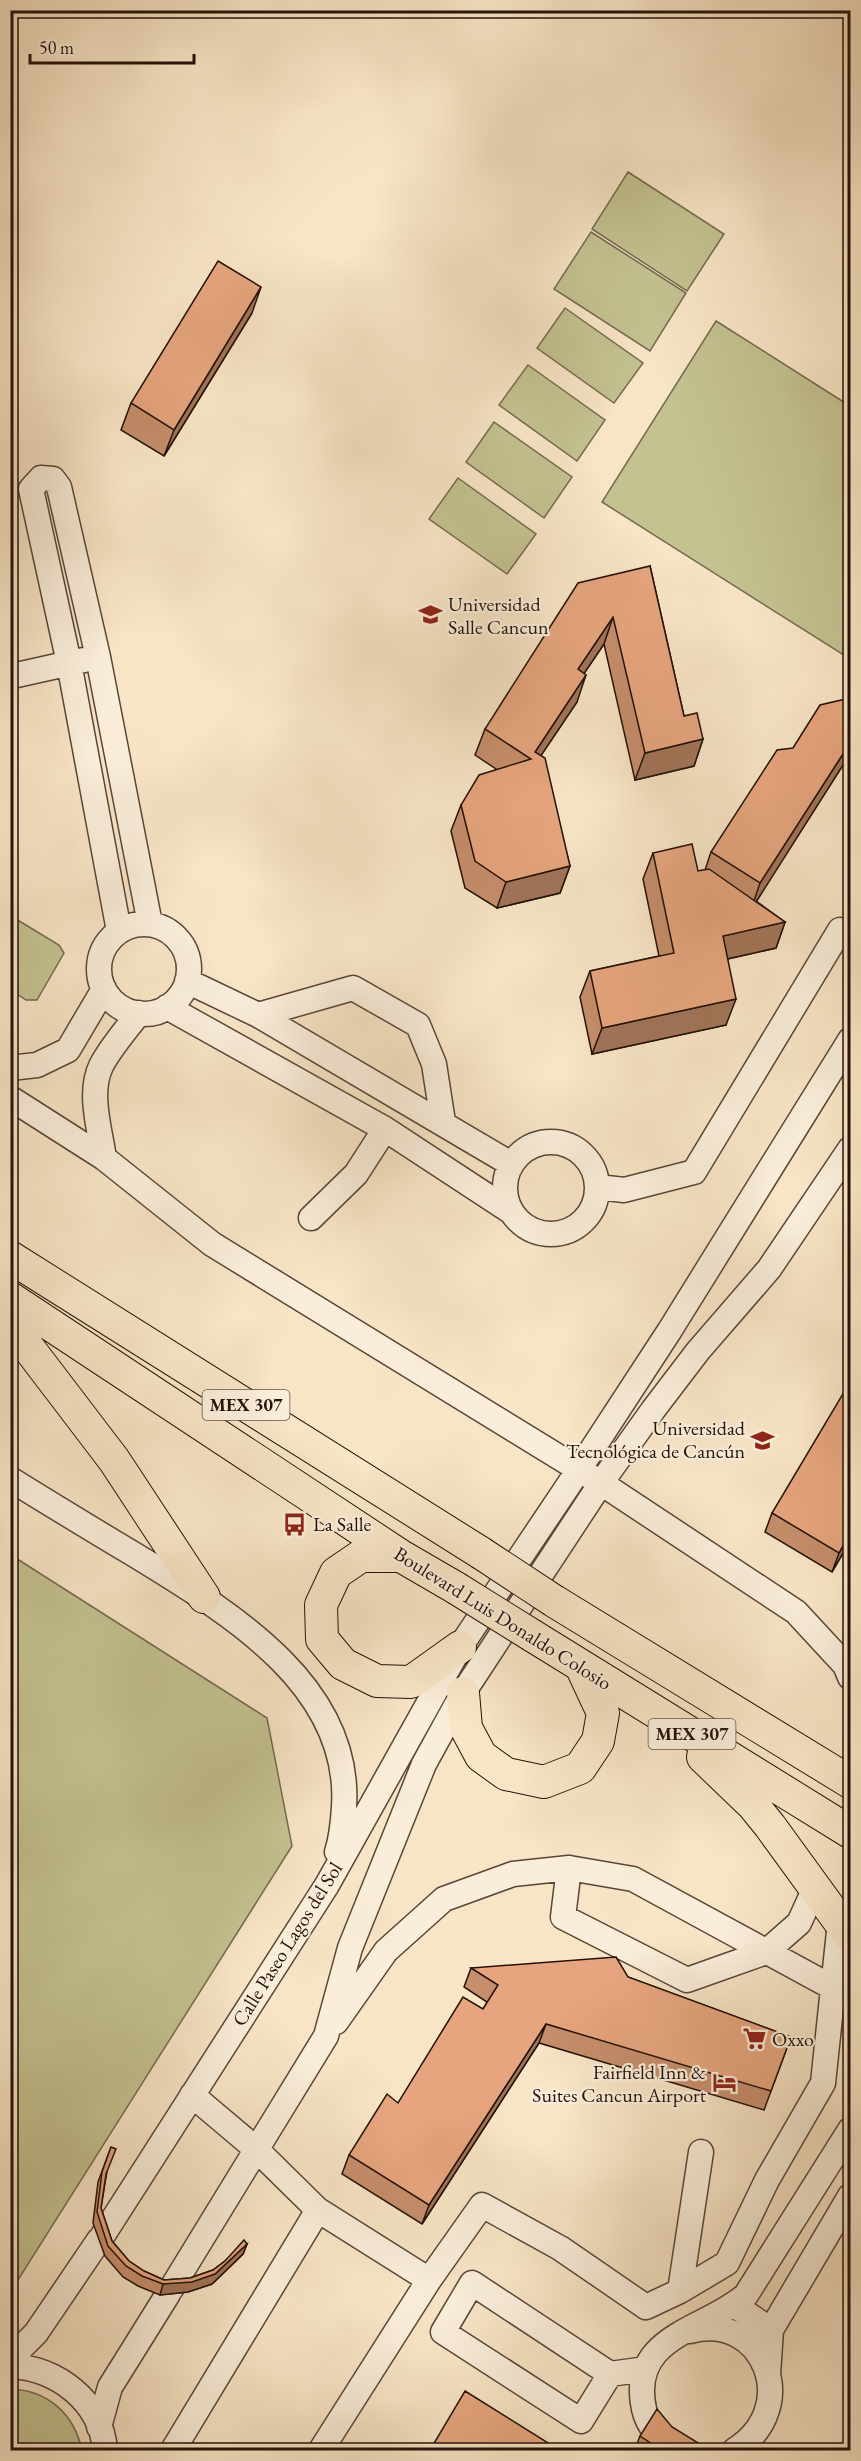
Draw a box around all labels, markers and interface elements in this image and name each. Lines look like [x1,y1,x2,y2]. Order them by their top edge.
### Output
scale bar [30,27,194,65]
text: 50 m [39,36,74,59]
place label: Universidad Salle Cancun [448,591,549,640]
school or university icon: Universidad Salle Cancun [417,602,443,628]
road number: MEX 307 [202,1390,290,1420]
place label: Universidad Tecnológica de Cancún [566,1415,746,1464]
school or university icon: Universidad Tecnológica de Cancún [750,1427,776,1453]
bus stop icon: La Salle [282,1511,308,1537]
place label: La Salle [313,1511,372,1537]
street label: Boulevard Luis Donaldo Colosio [389,1540,617,1696]
road number: MEX 307 [648,1719,736,1749]
street label: Calle Paseo Lagos del Sol [226,1857,348,2031]
supermarket icon: Oxxo [741,2026,767,2052]
place label: Oxxo [772,2026,814,2052]
place label: Fairfield Inn & Suites Cancun Airport [532,2059,707,2108]
hotel icon: Fairfield Inn & Suites Cancun Airport [711,2070,737,2096]

